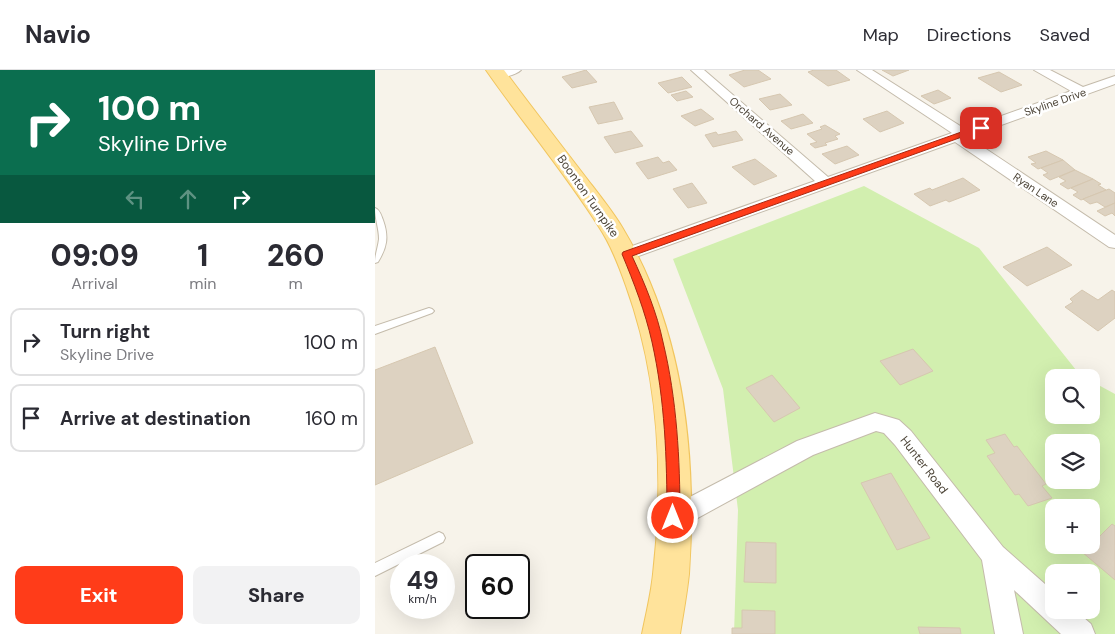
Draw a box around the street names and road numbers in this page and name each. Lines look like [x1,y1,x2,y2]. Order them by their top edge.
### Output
street label: Skyline Drive [1022,85,1088,119]
street label: Orchard Avenue [726,94,798,158]
street label: Boonton Turnpike [554,152,623,241]
street label: Ryan Lane [1011,170,1061,210]
street label: Hunter Road [896,433,952,497]

